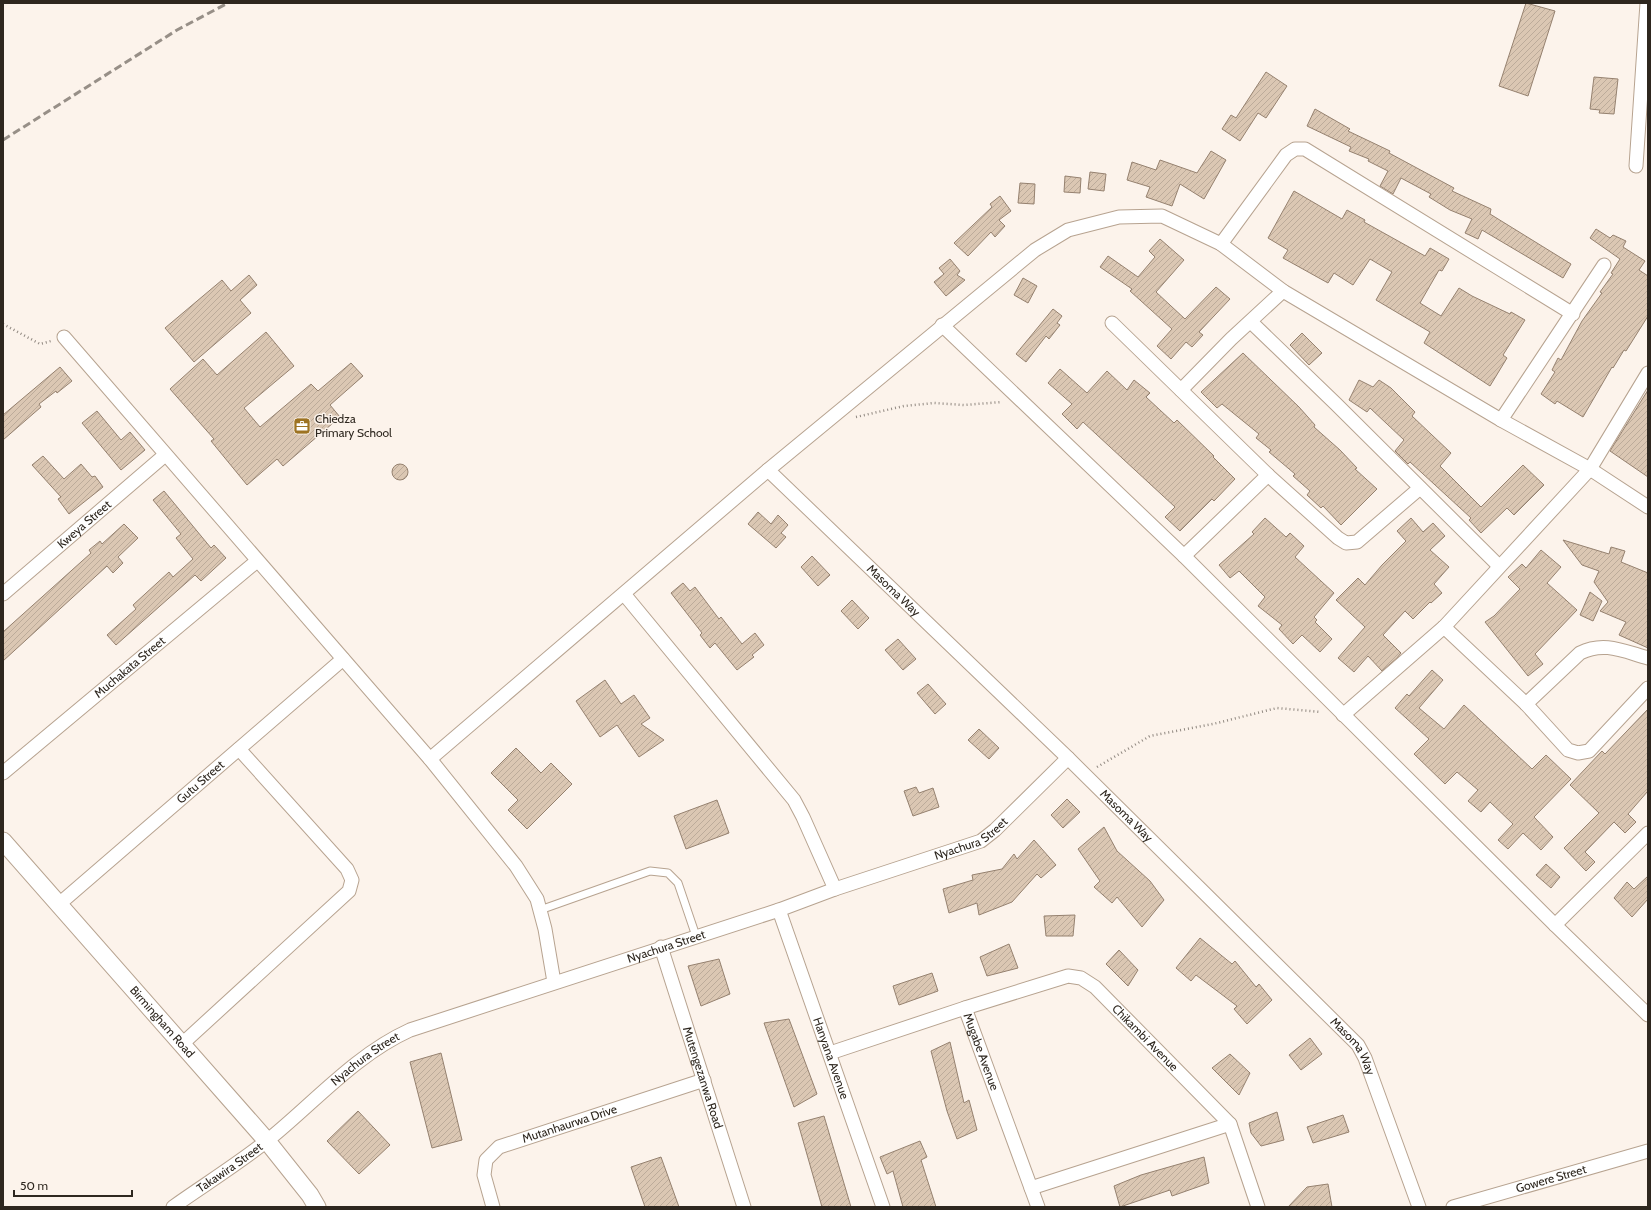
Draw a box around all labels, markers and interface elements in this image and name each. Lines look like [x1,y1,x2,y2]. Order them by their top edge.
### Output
place label: Chiedza Primary School [315,411,392,440]
office icon: Chiedza Primary School [292,416,312,436]
street label: Kweya Street [54,497,114,551]
street label: Masoma Way [864,561,924,619]
street label: Muchakata Street [91,633,168,701]
street label: Gutu Street [173,757,227,806]
street label: Masoma Way [1097,786,1156,845]
street label: Nyachura Street [932,814,1010,863]
street label: Nyachura Street [625,926,707,966]
street label: Birmingham Road [127,983,198,1061]
street label: Chikambi Avenue [1109,1001,1182,1074]
street label: Mugabe Avenue [961,1011,1003,1092]
street label: Masoma Way [1327,1014,1379,1077]
street label: Hanyana Avenue [810,1015,853,1101]
street label: Mutengezanwa Road [680,1025,726,1130]
street label: Nyachura Street [327,1029,402,1088]
street label: Mutanhaurwa Drive [520,1101,619,1146]
street label: Takawira Street [194,1139,265,1195]
street label: Gowere Street [1514,1161,1588,1196]
scale bar [14,1172,132,1198]
text: 50 m [20,1178,48,1193]

